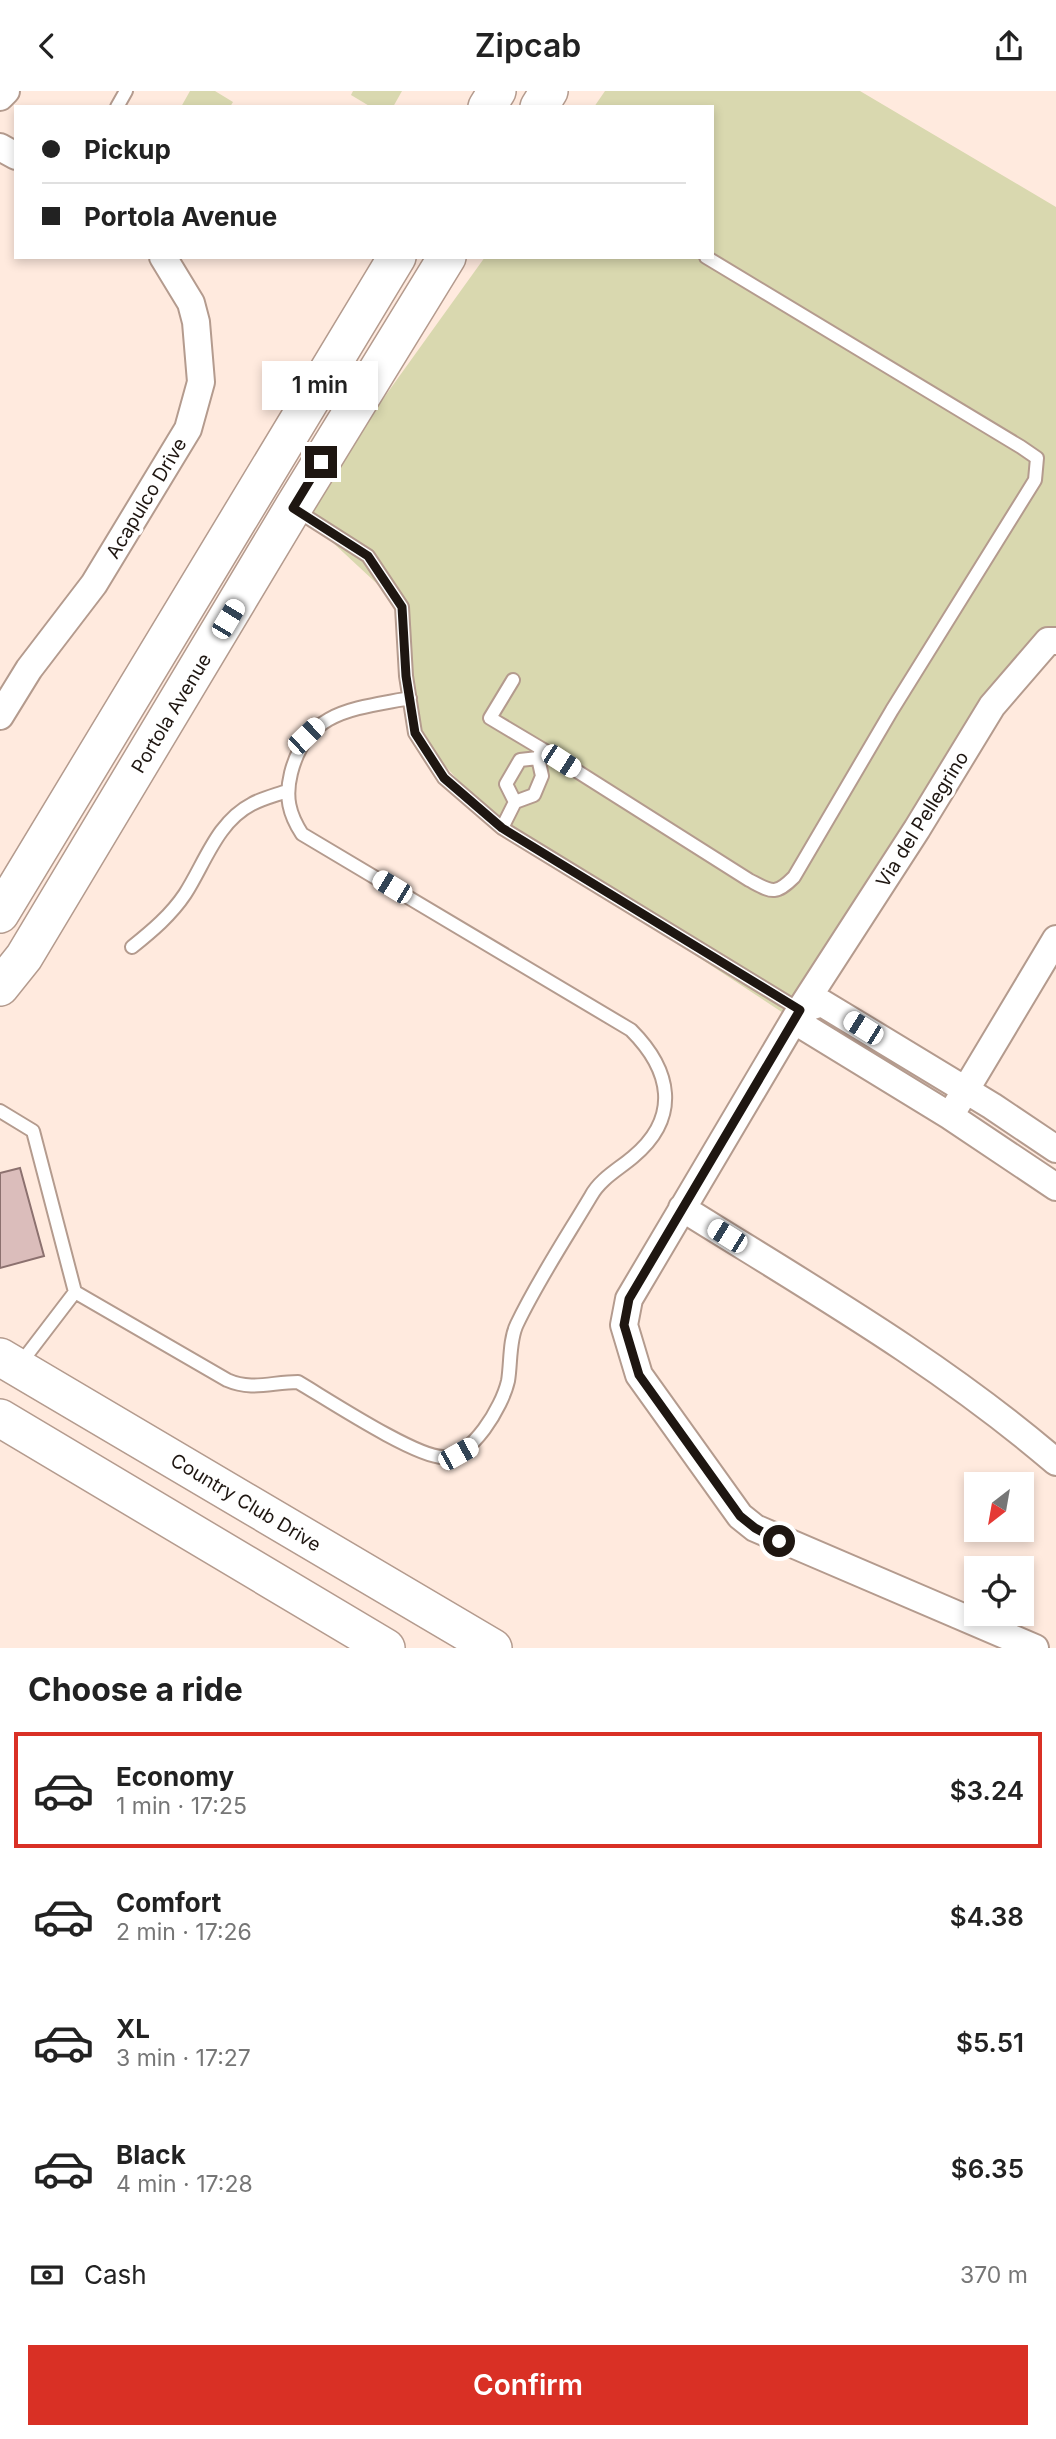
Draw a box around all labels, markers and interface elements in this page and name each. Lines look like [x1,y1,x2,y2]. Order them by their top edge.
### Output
text: Zipcab [475,26,581,65]
icon: back [28,27,66,65]
icon: share [990,27,1028,65]
text: Pickup [84,134,171,165]
text: Portola Avenue [84,201,277,232]
callout: 1 min [263,361,379,409]
text: 1 min [292,371,348,399]
street label: Acapulco Drive [101,434,192,563]
route end [305,446,337,478]
car [209,596,248,642]
street label: Portola Avenue [127,649,216,777]
car [284,714,329,758]
car [538,741,585,781]
street label: Via del Pellegrino [871,747,974,892]
car [369,867,416,907]
car [840,1008,887,1048]
car [704,1216,751,1256]
car [435,1435,482,1473]
street label: Country Club Drive [166,1448,325,1556]
north arrow [964,1472,1034,1542]
map controls [964,1472,1034,1626]
route start [763,1525,795,1557]
button: locate [964,1556,1034,1626]
text: Choose a ride [28,1670,243,1709]
icon: car [32,1759,95,1822]
text: Economy [116,1761,234,1792]
text: $3.24 [950,1775,1024,1806]
text: 1 min · 17:25 [116,1792,247,1820]
icon: car [32,1885,95,1948]
text: Comfort [116,1887,221,1918]
text: $4.38 [950,1901,1024,1932]
text: 2 min · 17:26 [116,1918,252,1946]
icon: car [32,2011,95,2074]
text: XL [116,2013,150,2044]
text: $5.51 [956,2027,1024,2058]
text: 3 min · 17:27 [116,2044,251,2072]
icon: car [32,2137,95,2200]
text: Black [116,2139,186,2170]
text: $6.35 [951,2153,1024,2184]
text: 4 min · 17:28 [116,2170,253,2198]
icon: cash [28,2256,66,2294]
text: Cash [84,2259,147,2290]
text: 370 m [960,2261,1028,2289]
button: Confirm [28,2345,1028,2425]

